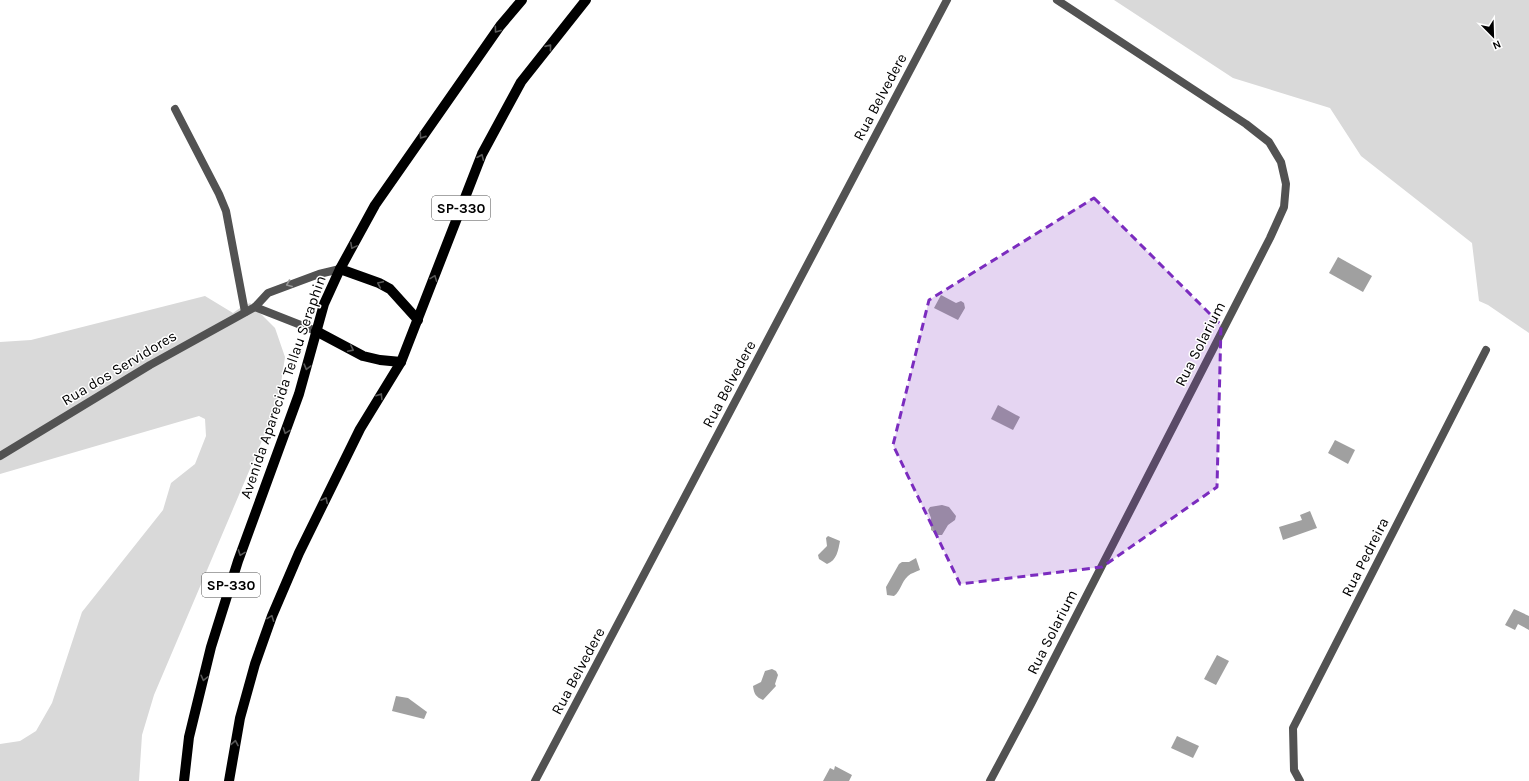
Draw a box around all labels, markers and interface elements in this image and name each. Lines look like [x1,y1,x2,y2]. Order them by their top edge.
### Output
north arrow [1473,16,1513,56]
one-way arrow [495,25,502,32]
text: N [1491,37,1503,52]
one-way arrow [544,44,551,51]
street label: Rua Belvedere [849,50,911,144]
one-way arrow [420,132,427,139]
one-way arrow [476,153,484,161]
road number: SP-330 [432,196,490,220]
one-way arrow [350,242,357,249]
street label: Avenida Aparecida Tellau Seraphin [236,273,330,501]
one-way arrow [430,275,438,282]
one-way arrow [286,280,293,288]
one-way arrow [377,281,385,289]
street label: Rua Solarium [1171,299,1229,389]
street label: Rua dos Servidores [58,327,180,409]
street label: Rua Belvedere [698,337,760,431]
one-way arrow [346,344,354,352]
one-way arrow [303,364,311,370]
one-way arrow [376,393,383,400]
one-way arrow [282,427,290,434]
one-way arrow [320,496,328,504]
street label: Rua Pedreira [1337,514,1393,600]
one-way arrow [238,550,246,557]
road number: SP-330 [202,573,260,597]
street label: Rua Solarium [1023,587,1081,677]
one-way arrow [267,614,275,621]
street label: Rua Belvedere [547,624,609,718]
one-way arrow [200,674,208,681]
one-way arrow [231,739,239,746]

